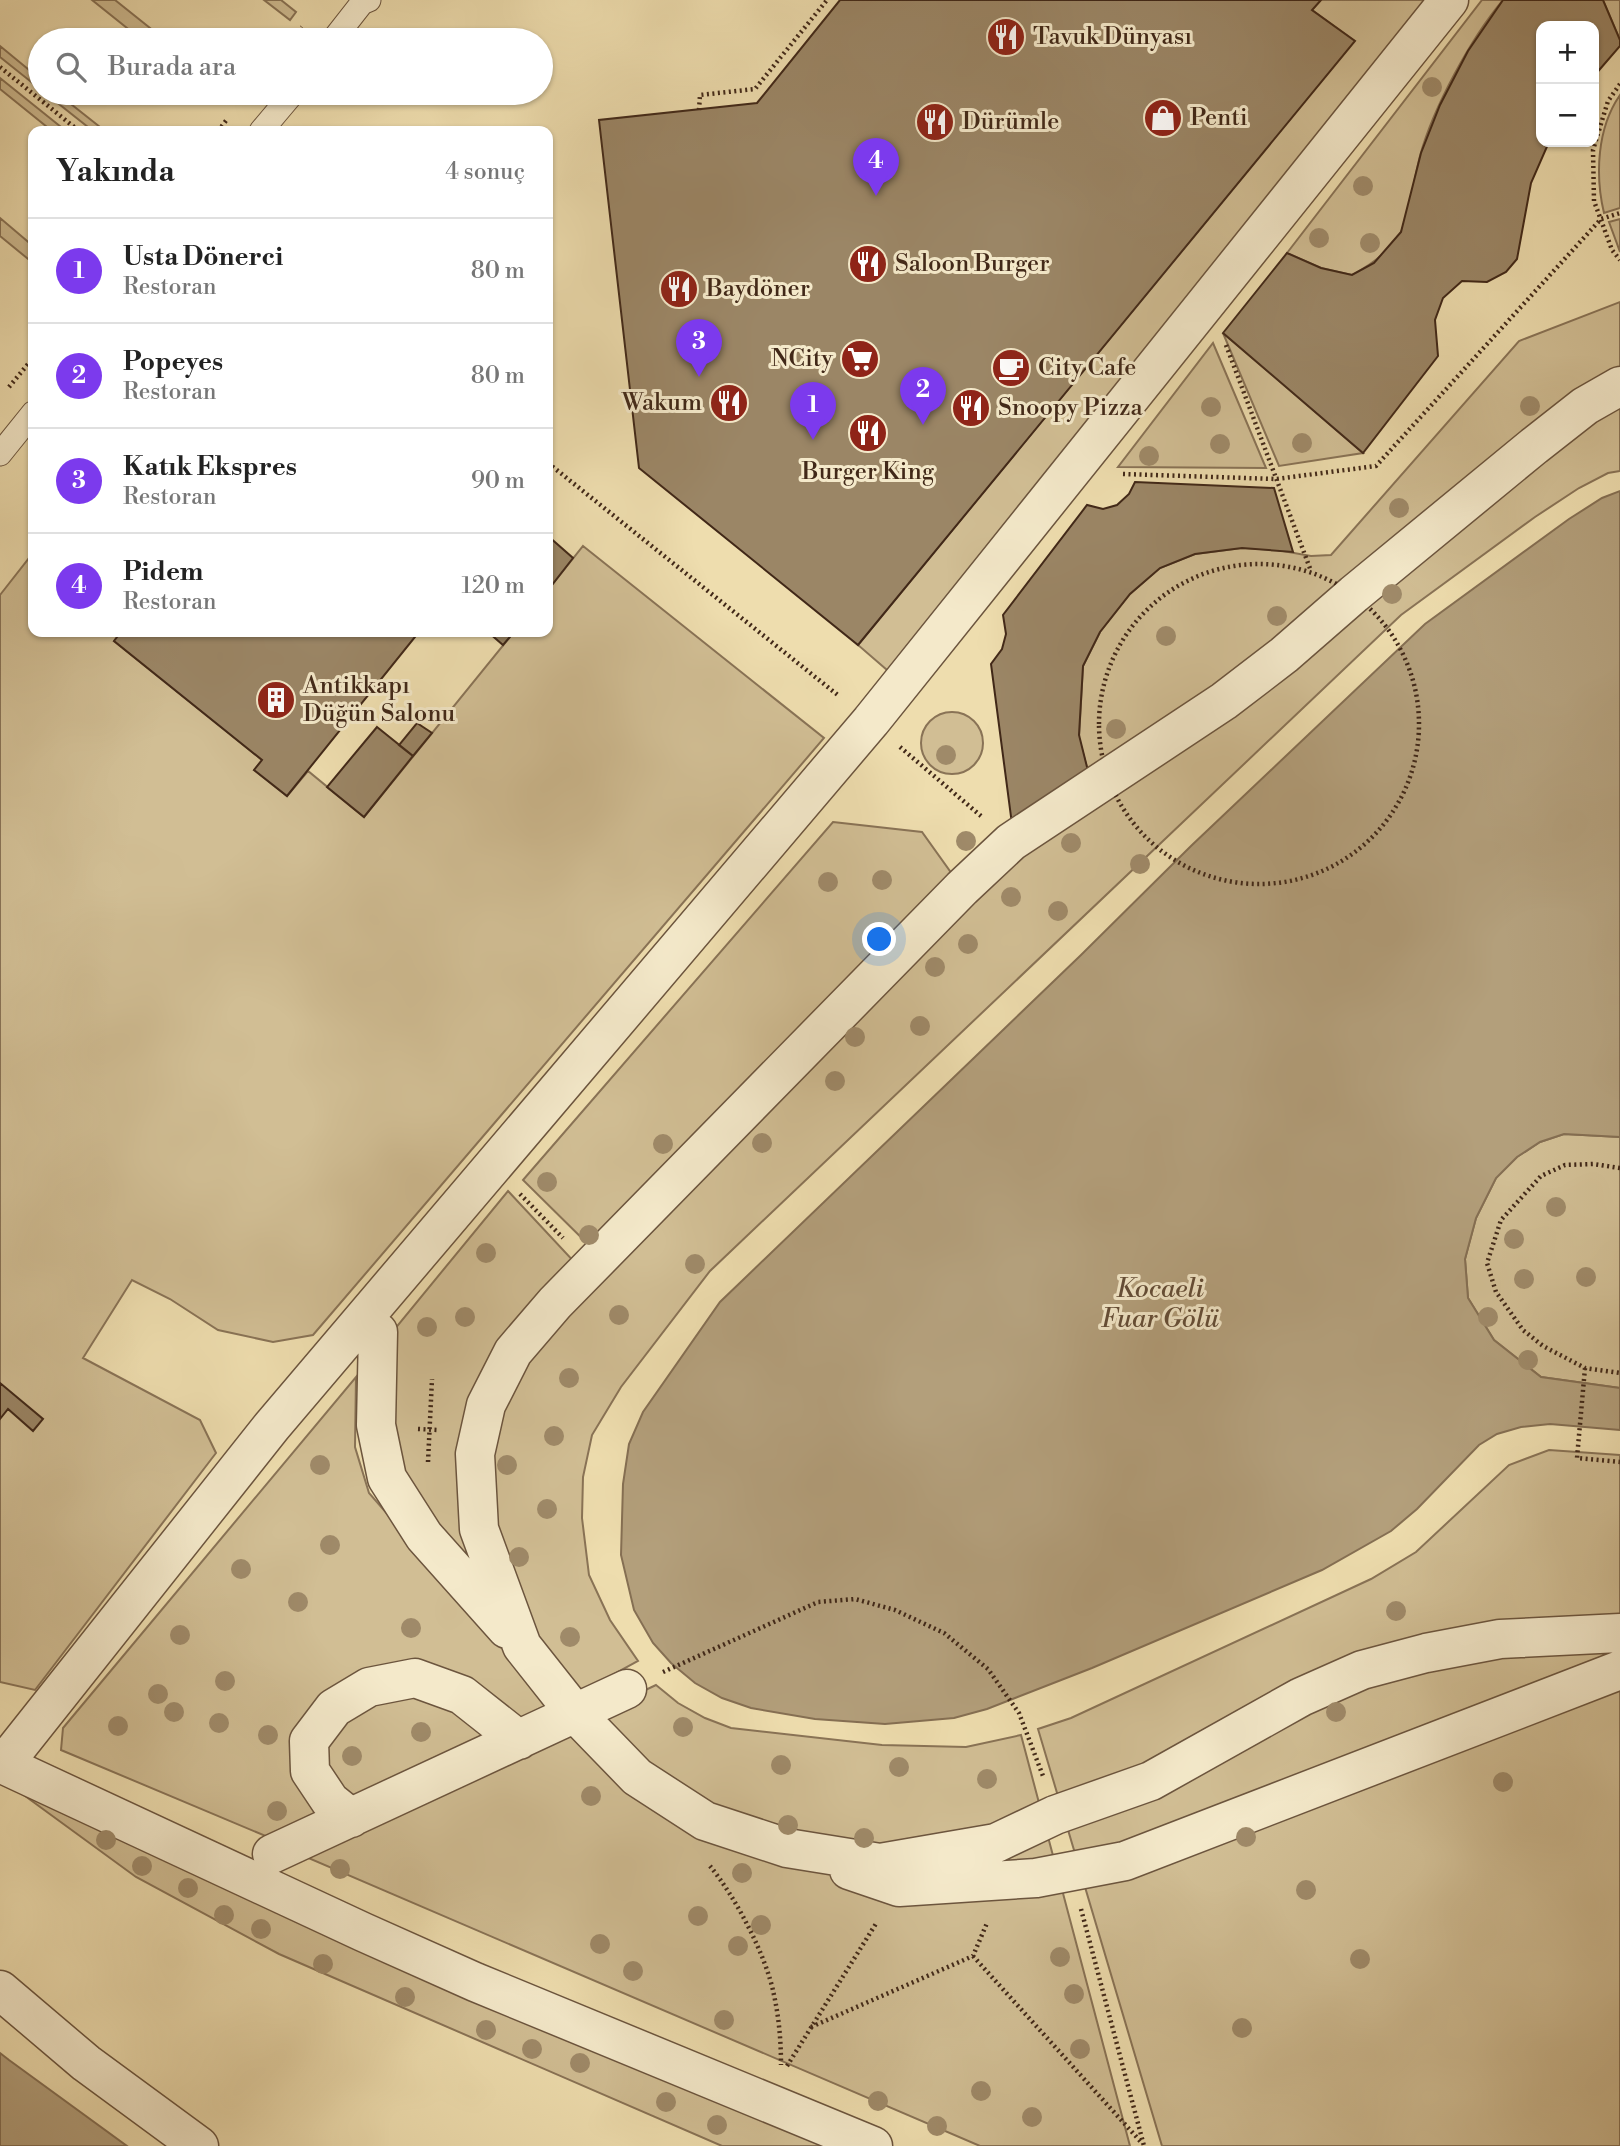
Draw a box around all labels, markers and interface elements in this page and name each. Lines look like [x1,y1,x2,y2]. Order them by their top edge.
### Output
restaurant icon: Tavuk Dünyası [985,16,1027,58]
map controls [1536,21,1599,147]
button: + [1536,21,1599,84]
place label: Tavuk Dünyası [1033,22,1192,52]
search box [28,28,553,105]
icon: search [52,48,90,86]
text: Burada ara [108,51,236,83]
button: − [1536,84,1599,147]
shop icon: Penti [1142,97,1184,139]
restaurant icon: Dürümle [914,101,956,143]
place label: Penti [1190,103,1248,133]
place label: Dürümle [962,107,1059,137]
pin: 4 [853,138,899,196]
text: Yakında [56,153,175,191]
text: 4 sonuç [445,158,525,186]
text: Usta Dönerci [123,241,283,273]
restaurant icon: Saloon Burger [847,243,889,285]
place label: Saloon Burger [895,249,1050,279]
text: 1 [73,257,85,285]
text: 80 m [471,257,525,285]
restaurant icon: Baydöner [658,268,700,310]
text: Restoran [123,273,217,301]
place label: Baydöner [705,274,810,304]
pin: 3 [676,319,722,377]
supermarket icon: NCity [839,338,881,380]
place label: NCity [771,344,833,374]
text: Popeyes [123,346,223,378]
cafe icon: City Cafe [990,347,1032,389]
place label: City Cafe [1038,353,1136,383]
text: 2 [72,362,86,390]
text: 80 m [471,362,525,390]
pin: 2 [900,367,946,425]
text: Restoran [123,378,217,406]
restaurant icon: Wakum [708,382,750,424]
pin: 1 [790,382,836,440]
restaurant icon: Snoopy Pizza [950,387,992,429]
place label: Wakum [621,388,702,418]
place label: Snoopy Pizza [998,393,1144,423]
restaurant icon: Burger King [847,412,889,454]
text: Katık Ekspres [123,451,297,483]
place label: Burger King [801,457,935,487]
text: 3 [72,467,86,495]
text: 90 m [471,467,525,495]
text: Restoran [123,483,217,511]
text: Pidem [123,556,204,588]
text: 4 [71,572,87,600]
text: 120 m [461,572,525,600]
text: Restoran [123,588,217,616]
place label: Antikkapı Düğün Salonu [302,671,456,729]
building icon: Antikkapı Düğün Salonu [255,679,297,721]
your location [862,922,896,956]
water label: Kocaeli Fuar Gölü [1101,1273,1219,1335]

